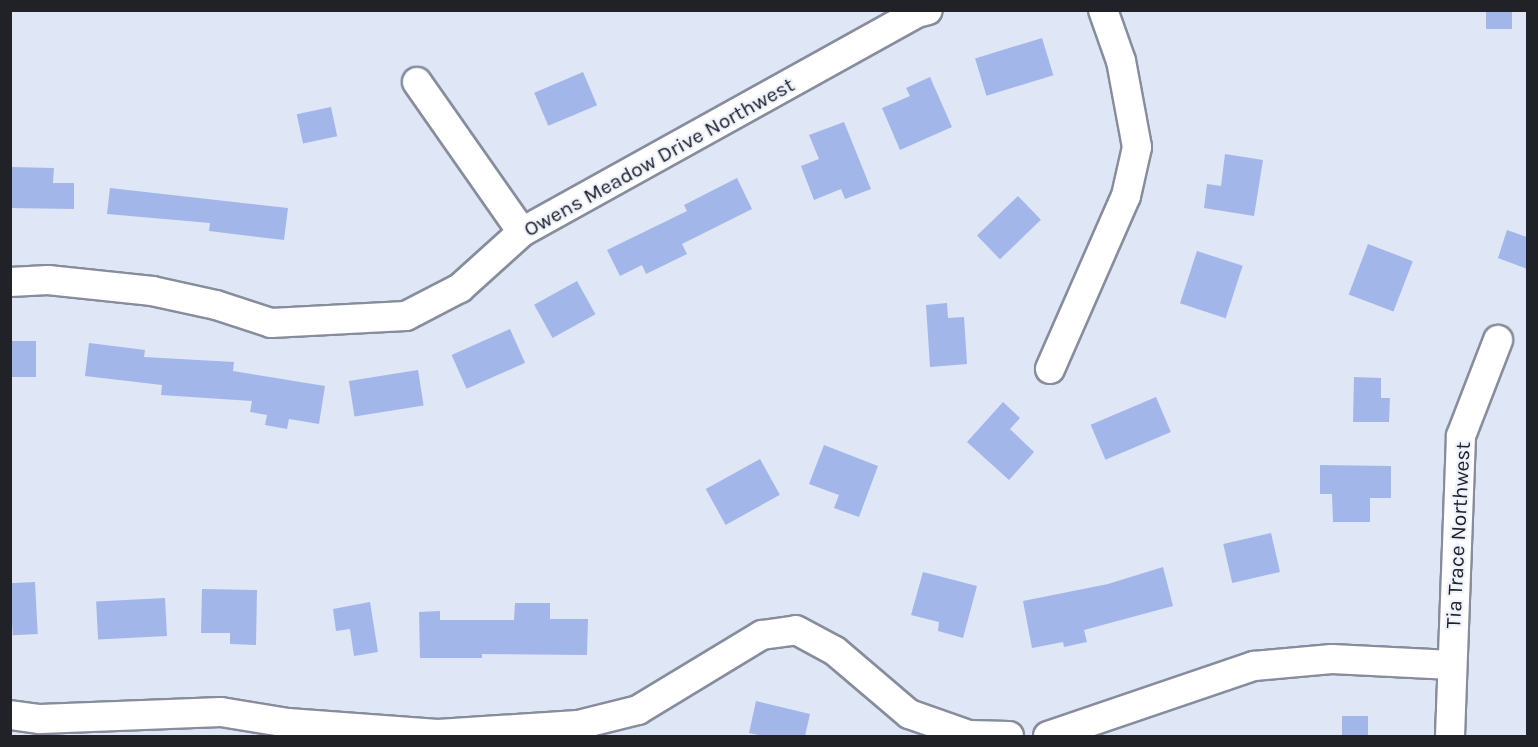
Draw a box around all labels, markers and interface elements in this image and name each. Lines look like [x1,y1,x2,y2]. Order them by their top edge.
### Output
street label: Owens Meadow Drive Northwest [519,72,799,242]
street label: Tia Trace Northwest [1441,441,1475,629]

